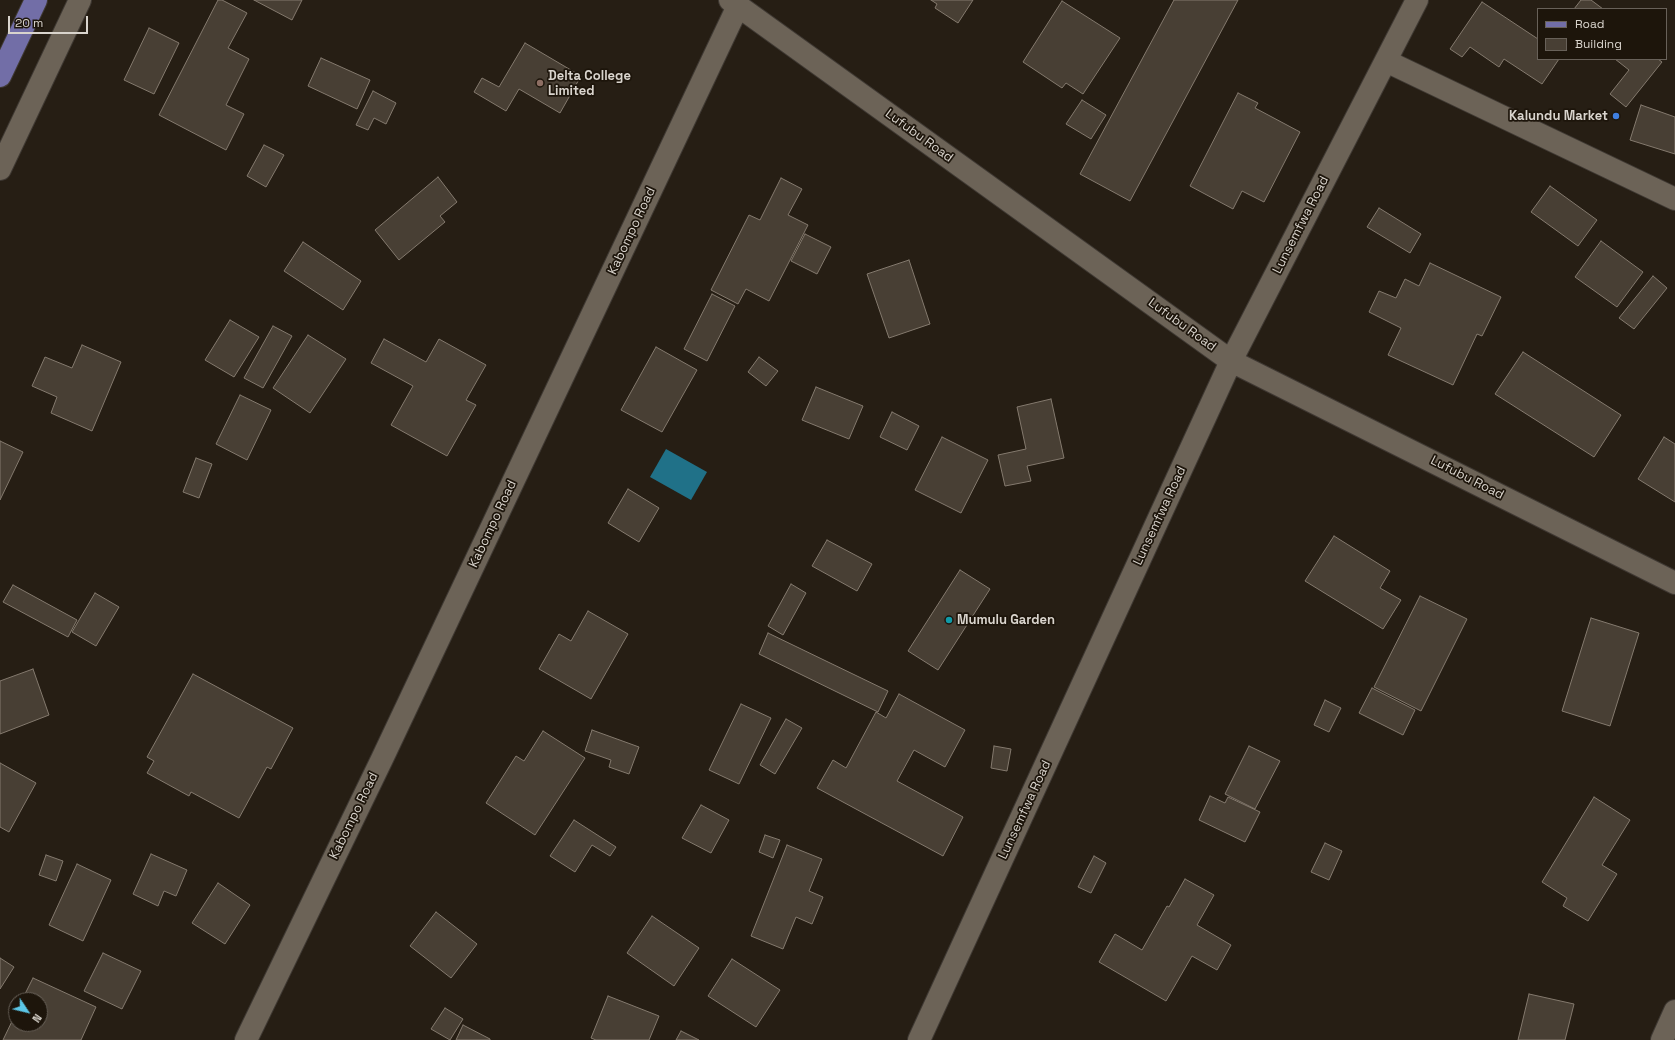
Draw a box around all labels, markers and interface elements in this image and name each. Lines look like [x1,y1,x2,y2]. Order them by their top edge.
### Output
scale bar [10,8,90,34]
legend [1537,8,1667,60]
text: 20 m [15,15,43,31]
text: Road [1575,16,1604,32]
text: Building [1575,36,1622,52]
place label: Delta College Limited [548,68,631,99]
marker: Delta College Limited [535,78,545,88]
street label: Lufubu Road [882,106,956,166]
place label: Kalundu Market [1509,108,1608,124]
marker: Kalundu Market [1611,111,1621,121]
street label: Lunsemfwa Road [1270,174,1332,276]
street label: Kabompo Road [605,185,659,277]
street label: Lufubu Road [1145,295,1219,355]
street label: Lufubu Road [1428,453,1506,503]
street label: Lunsemfwa Road [1130,464,1190,568]
street label: Kabompo Road [466,478,520,570]
place label: Mumulu Garden [957,612,1055,628]
marker: Mumulu Garden [944,615,954,625]
street label: Lunsemfwa Road [995,758,1055,862]
street label: Kabompo Road [326,770,382,862]
north arrow [8,992,48,1032]
text: N [29,1011,45,1025]

